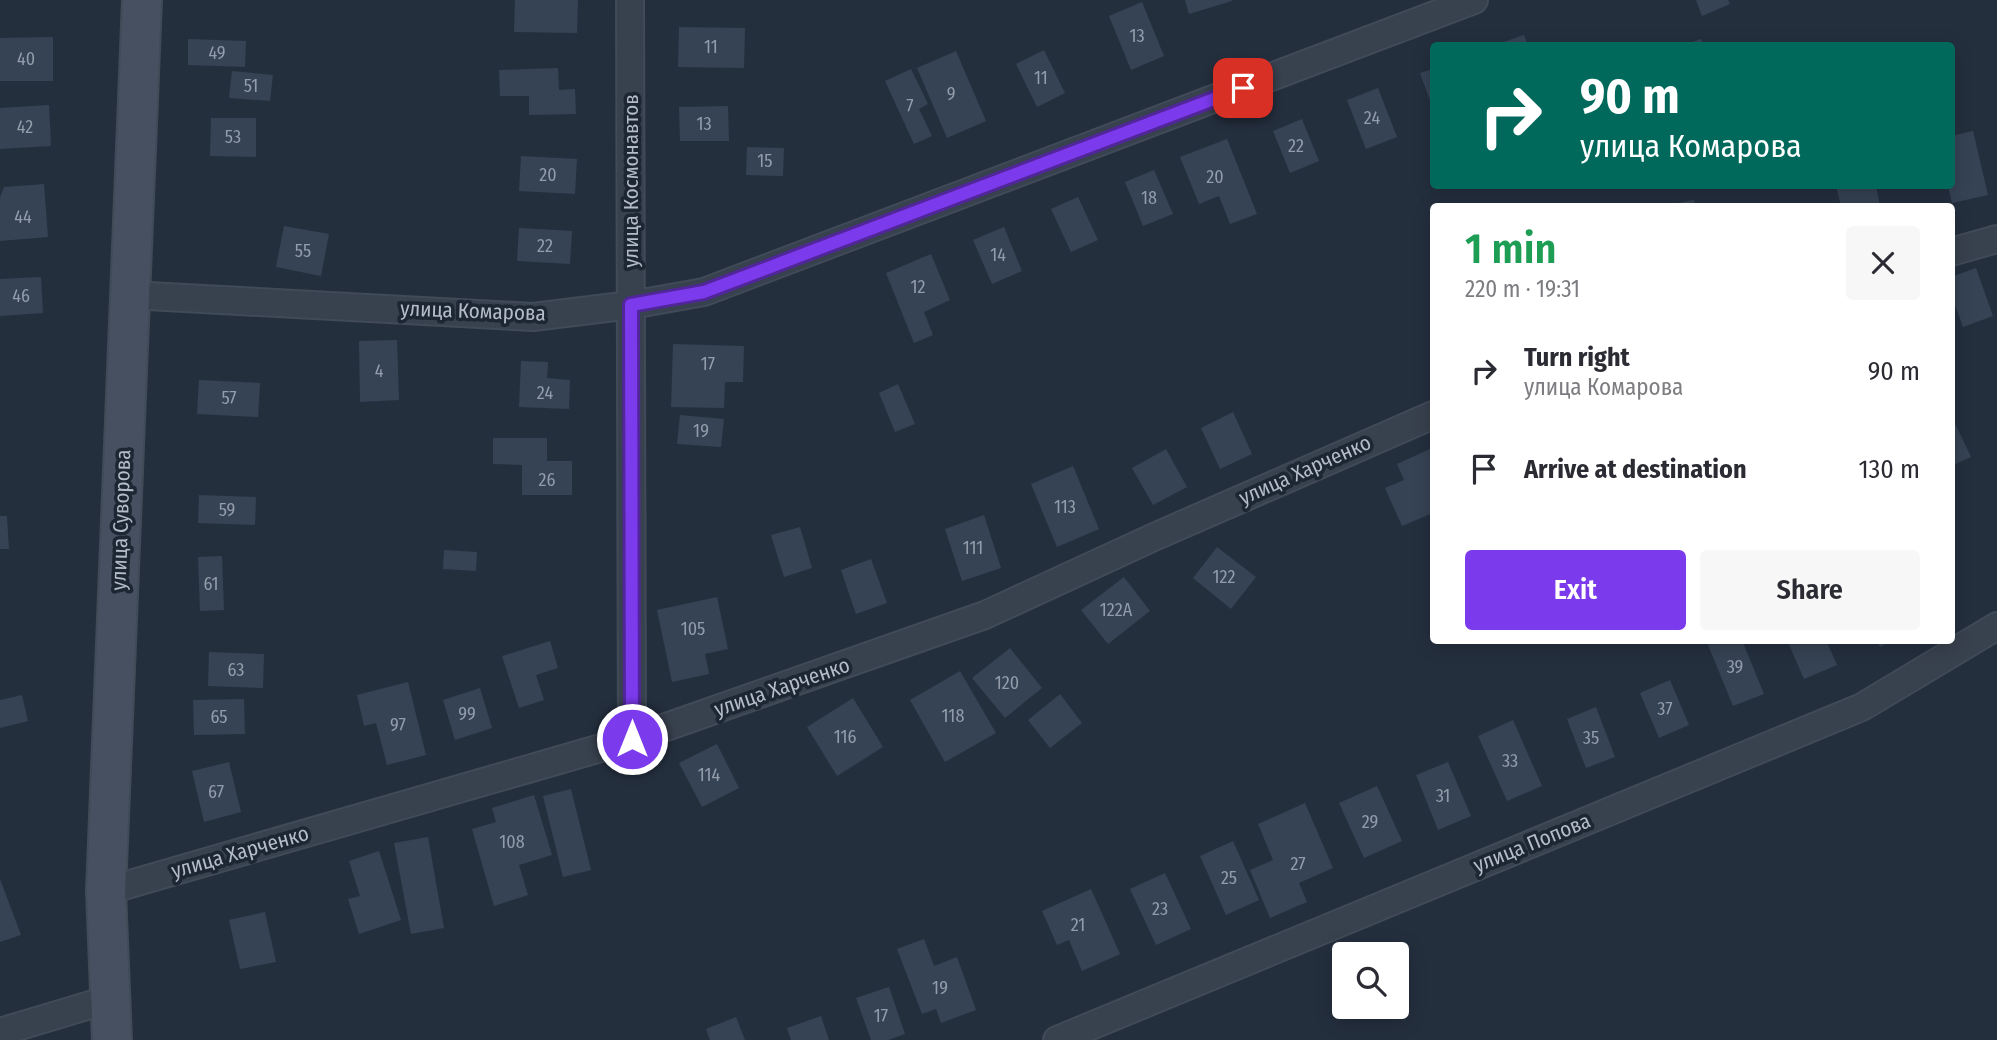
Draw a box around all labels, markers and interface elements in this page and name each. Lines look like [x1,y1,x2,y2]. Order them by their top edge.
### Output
house number: 13 [1129,25,1145,47]
house number: 11 [704,36,718,58]
house number: 49 [208,42,226,64]
house number: 40 [17,48,35,70]
pin [1213,58,1273,118]
house number: 11 [1034,67,1048,89]
text: 90 m [1580,67,1680,126]
icon: arrive [1224,69,1262,107]
icon: right [1465,70,1556,161]
house number: 51 [244,75,258,97]
house number: 9 [947,83,955,105]
street label: улица Космонавтов [618,94,644,268]
house number: 7 [906,95,914,117]
house number: 24 [1364,107,1380,129]
house number: 13 [696,113,712,135]
house number: 42 [17,116,33,138]
house number: 53 [225,126,241,148]
text: улица Комарова [1580,127,1802,165]
house number: 22 [1288,135,1304,157]
house number: 15 [757,150,773,172]
house number: 20 [539,164,557,186]
house number: 20 [1206,166,1224,188]
house number: 18 [1141,187,1157,209]
house number: 44 [14,206,32,228]
text: 1 min [1465,224,1556,274]
button: close [1846,226,1920,300]
house number: 22 [537,235,553,257]
house number: 55 [295,240,311,262]
house number: 14 [990,244,1006,266]
text: 220 m · 19:31 [1465,275,1580,303]
house number: 12 [911,276,926,298]
house number: 46 [12,285,30,307]
street label: улица Комарова [400,295,546,327]
text: Turn right [1524,342,1630,373]
icon: right [1465,352,1503,390]
house number: 17 [701,353,715,375]
text: 90 m [1868,356,1920,387]
house number: 4 [375,360,384,382]
text: улица Комарова [1524,373,1683,401]
house number: 24 [537,382,553,404]
house number: 57 [221,387,237,409]
house number: 19 [693,420,709,442]
street label: улица Харченко [1235,429,1375,511]
street label: улица Суворова [106,449,136,591]
icon: arrive [1465,450,1503,488]
text: Arrive at destination [1524,454,1747,485]
text: 130 m [1858,454,1920,485]
house number: 26 [539,469,556,491]
house number: 113 [1054,496,1076,518]
house number: 59 [219,499,235,521]
house number: 111 [963,537,983,559]
button: Exit [1465,550,1686,630]
button: Share [1700,550,1920,630]
house number: 122 [1213,566,1236,588]
house number: 61 [203,573,219,595]
house number: 122А [1100,599,1133,621]
house number: 105 [681,618,705,640]
street label: улица Харченко [711,652,853,722]
house number: 39 [1727,656,1743,678]
house number: 63 [228,659,244,681]
house number: 120 [995,672,1019,694]
house number: 37 [1657,698,1673,720]
position arrow [595,702,669,776]
house number: 99 [458,703,476,725]
house number: 118 [942,705,964,727]
house number: 65 [210,706,228,728]
house number: 97 [390,714,406,736]
house number: 116 [834,726,856,748]
house number: 35 [1583,727,1599,749]
house number: 33 [1502,750,1518,772]
house number: 114 [698,764,721,786]
house number: 67 [208,781,224,803]
house number: 31 [1436,785,1450,807]
street label: улица Попова [1470,808,1594,878]
house number: 29 [1362,811,1378,833]
street label: улица Харченко [168,820,312,884]
house number: 108 [499,831,525,853]
house number: 27 [1290,853,1306,875]
house number: 25 [1221,867,1237,889]
house number: 23 [1152,898,1168,920]
house number: 21 [1071,914,1085,936]
map controls [1332,942,1409,1019]
button: search [1332,942,1409,1019]
house number: 19 [932,977,948,999]
house number: 17 [874,1005,888,1027]

